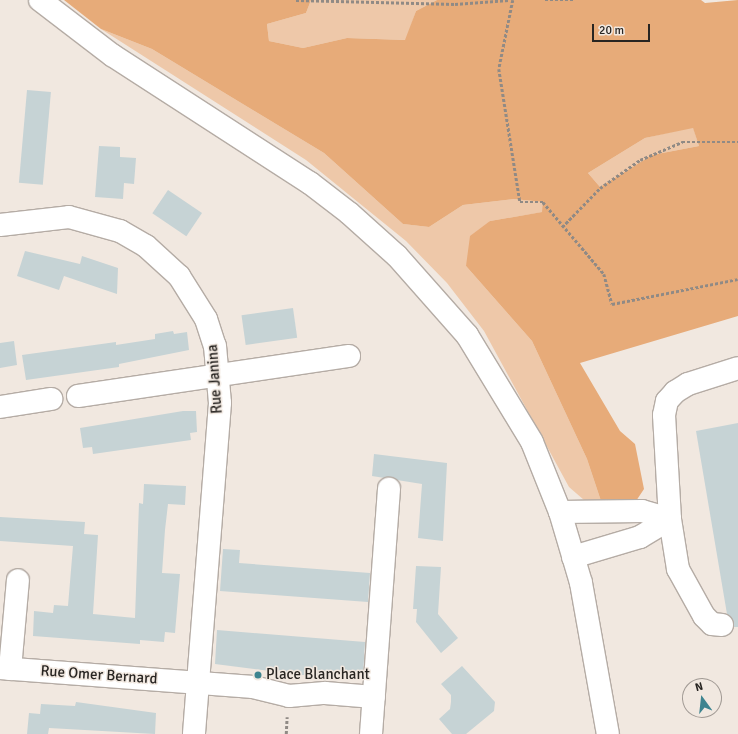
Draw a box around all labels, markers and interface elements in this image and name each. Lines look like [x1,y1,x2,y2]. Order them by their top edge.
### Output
scale bar [594,16,652,42]
text: 20 m [599,23,624,38]
street label: Rue Janina [204,344,226,414]
street label: Rue Omer Bernard [40,662,158,688]
place label: Place Blanchant [266,666,370,684]
marker: Place Blanchant [253,670,263,680]
north arrow [682,678,722,718]
text: N [694,680,704,694]

